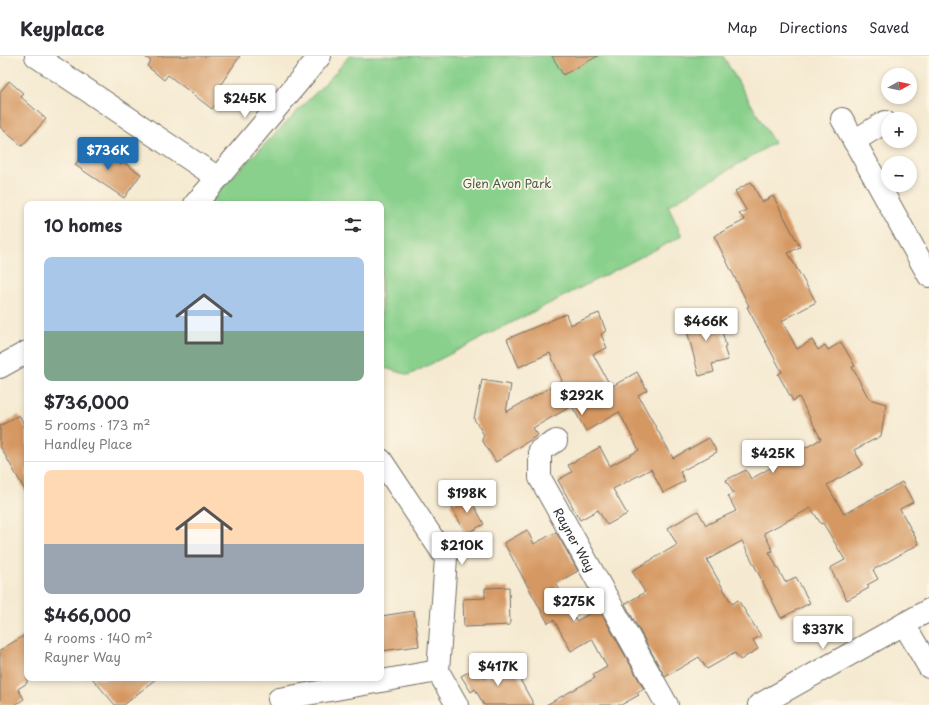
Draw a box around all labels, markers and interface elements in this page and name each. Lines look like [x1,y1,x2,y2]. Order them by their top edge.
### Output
text: Keyplace [20,14,105,42]
text: Map [727,17,757,38]
text: Directions [779,17,847,38]
text: Saved [869,17,909,38]
north arrow [881,68,917,104]
map controls [881,68,917,192]
pin: $245K [217,85,273,119]
text: $245K [223,88,267,107]
button: + [881,112,917,148]
pin: $736K [80,137,136,171]
text: $736K [86,140,130,159]
button: − [881,156,917,192]
park label: Glen Avon Park [462,174,552,192]
text: 10 homes [44,212,122,238]
icon: filters [342,214,364,236]
icon: home [168,283,240,355]
pin: $466K [678,308,734,342]
text: $466K [684,311,728,330]
pin: $292K [554,382,610,416]
text: $292K [560,385,604,404]
text: $736,000 [44,389,129,415]
text: 5 rooms · 173 m² [44,415,150,434]
text: Handley Place [44,434,132,453]
pin: $425K [745,440,801,474]
text: $425K [751,443,795,462]
pin: $198K [439,480,495,514]
text: $198K [447,483,487,502]
icon: home [168,496,240,568]
street label: Rayner Way [549,504,600,575]
pin: $210K [434,532,490,566]
text: $210K [441,535,483,554]
pin: $275K [546,588,602,622]
text: $275K [553,591,595,610]
text: $466,000 [44,602,131,628]
pin: $337K [795,616,851,650]
text: $337K [802,619,844,638]
text: 4 rooms · 140 m² [44,628,153,647]
text: Rayner Way [44,647,121,666]
pin: $417K [470,653,526,687]
text: $417K [478,656,518,675]

